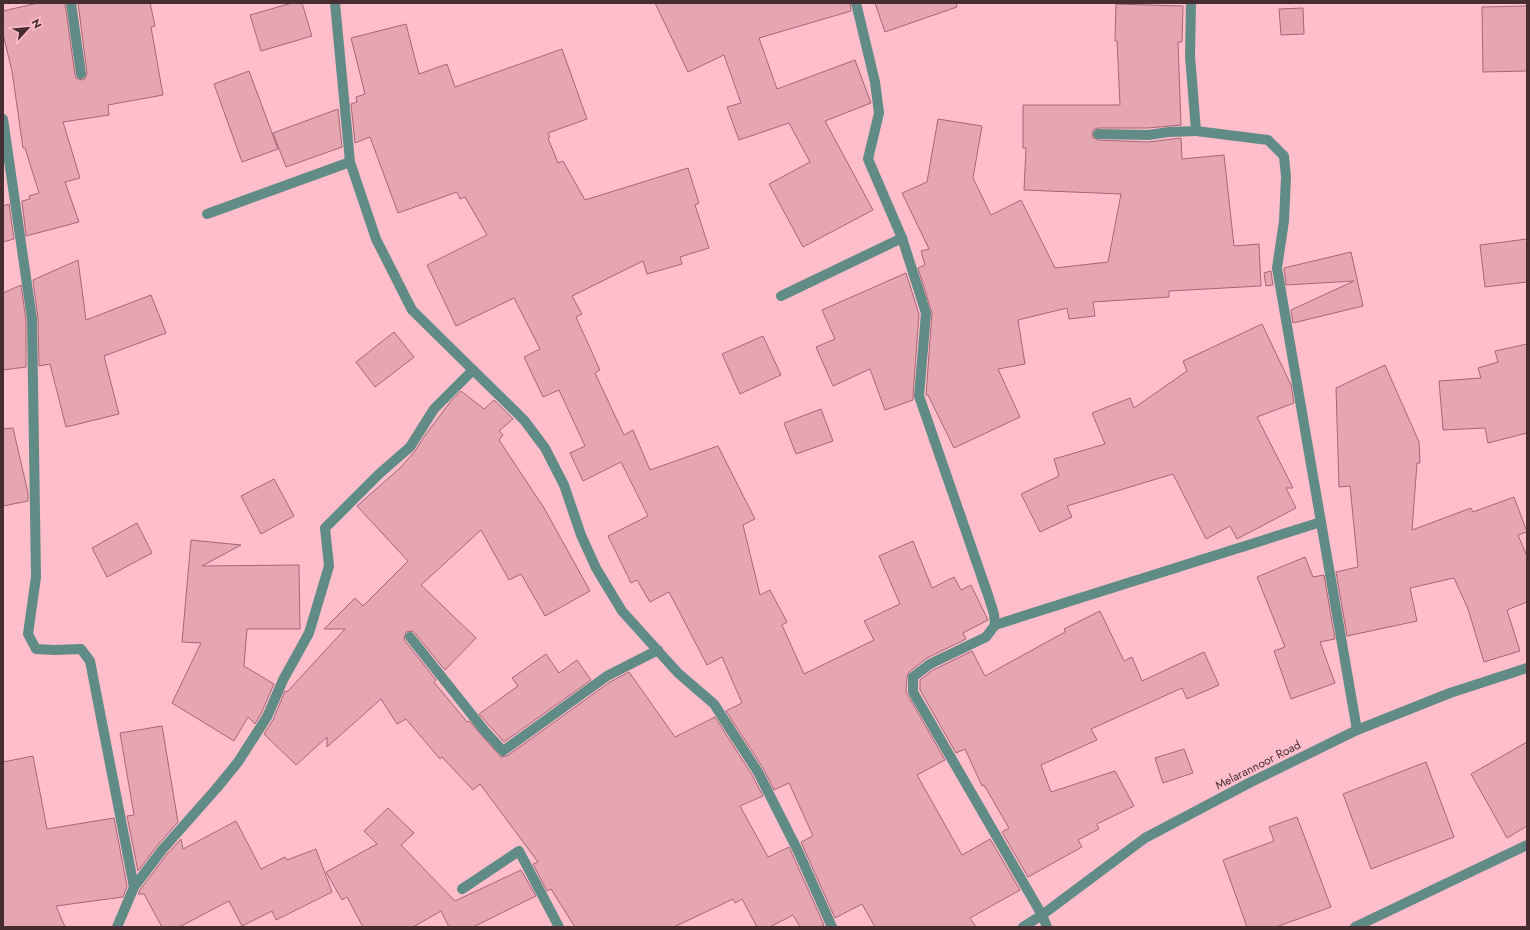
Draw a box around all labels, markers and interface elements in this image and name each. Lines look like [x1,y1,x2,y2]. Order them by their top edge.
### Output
north arrow [8,8,48,48]
text: N [28,16,46,31]
street label: Melarannoor Road [1212,736,1304,794]

